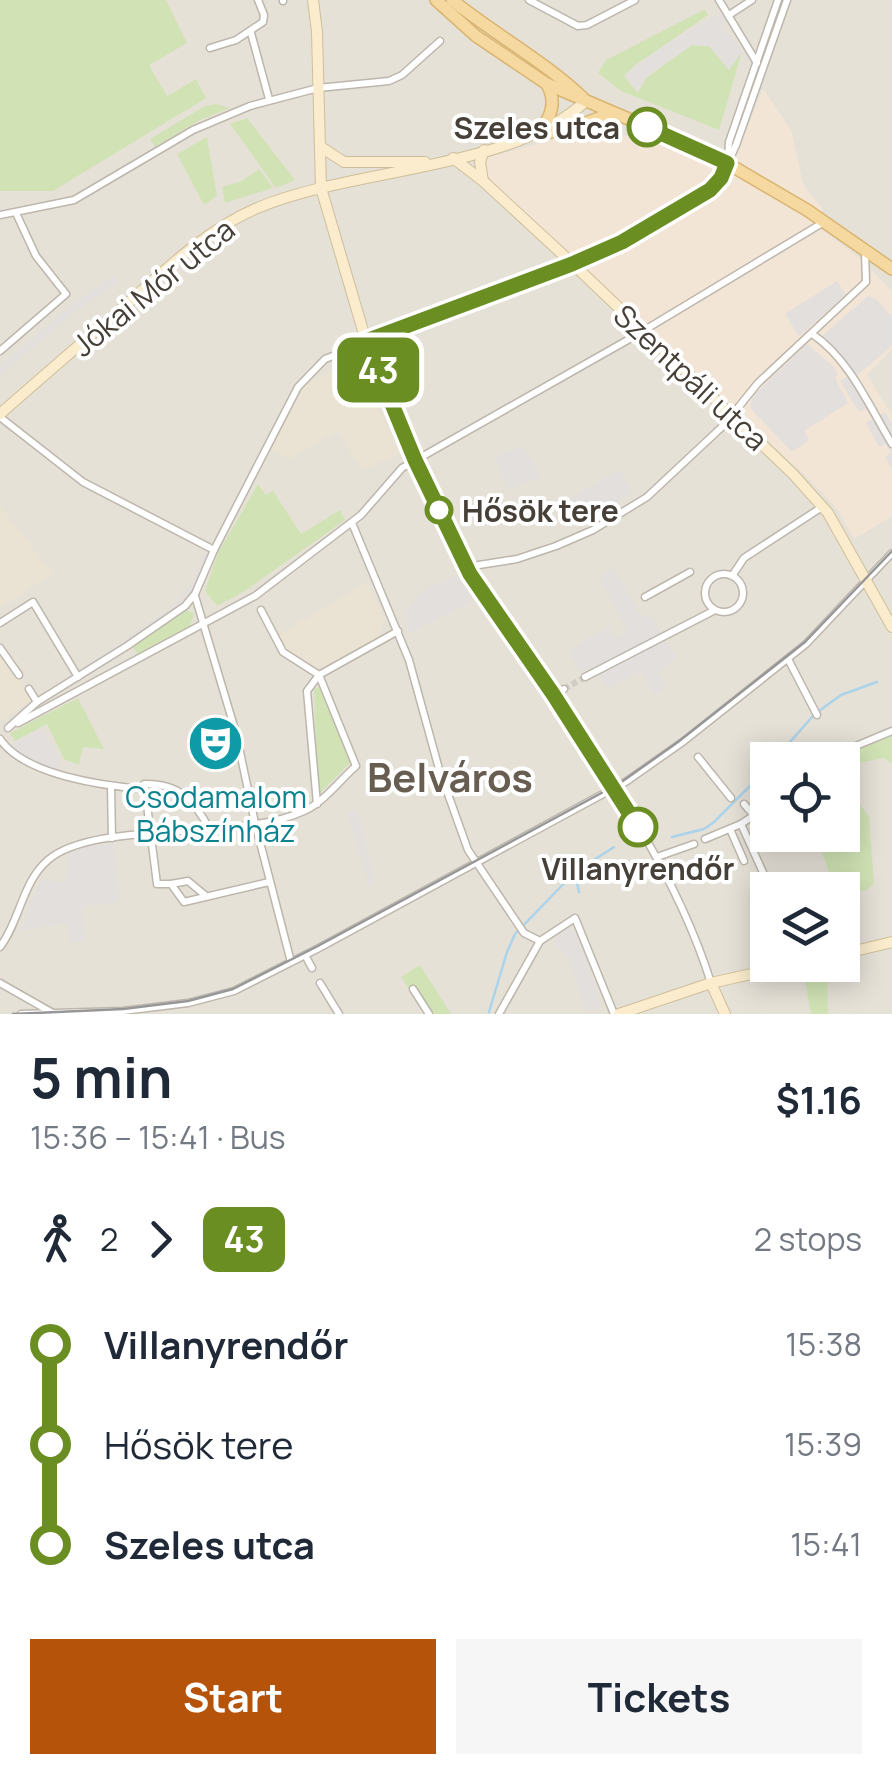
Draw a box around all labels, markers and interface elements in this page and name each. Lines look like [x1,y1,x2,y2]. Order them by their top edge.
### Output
place label: Szeles utca [453,107,620,148]
marker: Szeles utca [628,108,666,146]
street label: Jókai Mór utca [63,209,243,365]
street label: Szentpáli utca [605,295,777,459]
line badge: 43 [333,338,423,402]
text: 43 [357,346,399,394]
place label: Hősök tere [462,490,619,531]
marker: Hősök tere [426,497,452,523]
theatre icon: Csodamalom Bábszínház [186,713,246,773]
map controls [750,742,860,982]
button: locate [750,742,860,852]
district label: Belváros [367,749,533,804]
place label: Csodamalom Bábszínház [125,776,307,851]
marker: Villanyrendőr [619,808,657,846]
place label: Villanyrendőr [542,848,734,889]
button: layers [750,872,860,982]
text: 5 min [30,1039,173,1115]
text: $1.16 [776,1073,862,1125]
text: 15:36 – 15:41 · Bus [30,1115,286,1159]
icon: walk [30,1212,85,1267]
icon: forward [133,1212,188,1267]
text: 43 [223,1215,265,1263]
text: 2 [100,1217,118,1261]
text: 2 stops [754,1217,862,1261]
text: Villanyrendőr [104,1318,348,1370]
text: 15:38 [785,1322,862,1366]
text: Hősök tere [104,1418,293,1470]
text: 15:39 [784,1422,862,1466]
text: Szeles utca [104,1518,315,1570]
text: 15:41 [790,1522,862,1566]
button: Start [30,1639,436,1754]
button: Tickets [456,1639,862,1754]

